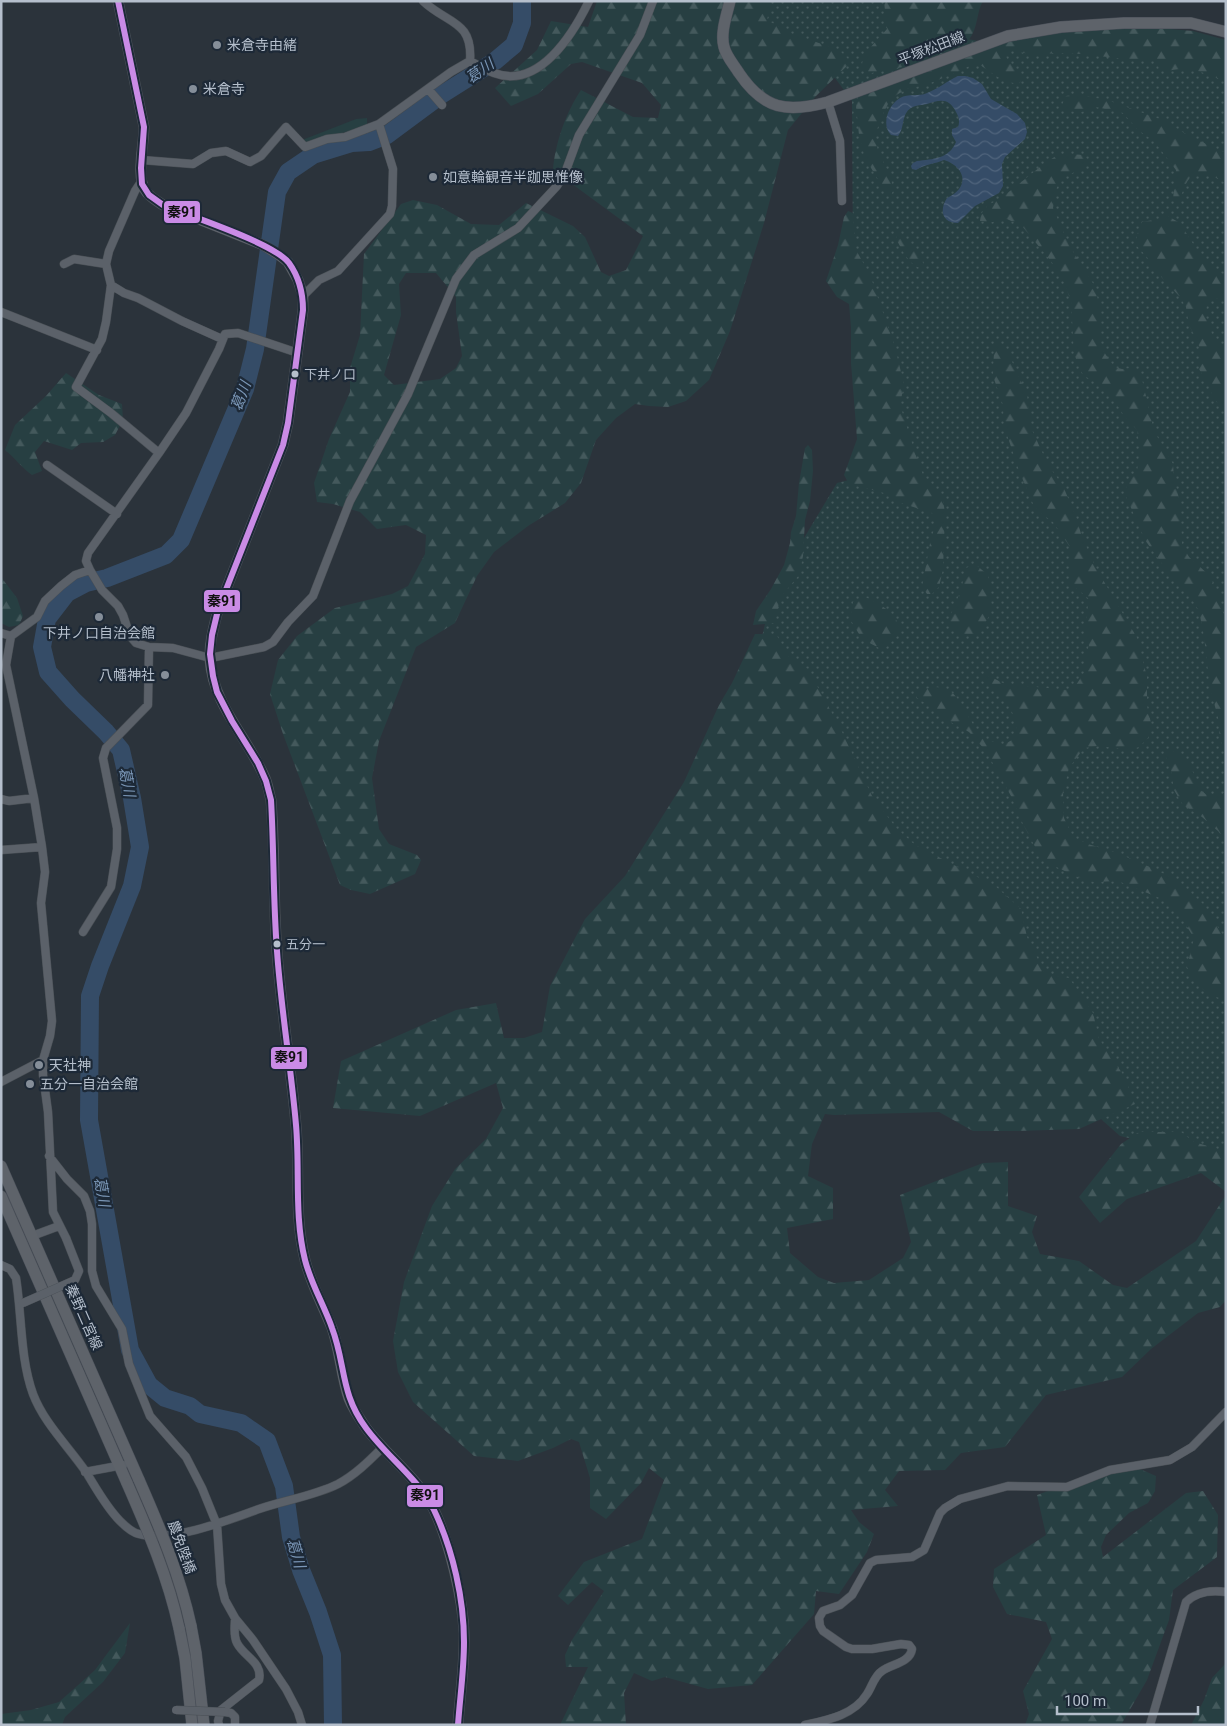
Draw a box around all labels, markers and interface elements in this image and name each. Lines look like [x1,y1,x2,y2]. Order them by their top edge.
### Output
street label: 平塚松田線 [895,28,967,68]
place label: 米倉寺由緒 [227,37,297,53]
marker: 米倉寺由緒 [211,39,223,51]
water label: 葛川 [463,54,499,87]
place label: 米倉寺 [203,81,245,97]
marker: 米倉寺 [187,83,199,95]
place label: 如意輪観音半跏思惟像 [443,169,583,185]
marker: 如意輪観音半跏思惟像 [427,171,439,183]
line badge: 秦91 [163,200,201,224]
text: 秦91 [167,204,197,220]
place label: 下井ノ口 [304,367,356,382]
marker: 下井ノ口 [290,369,300,379]
water label: 葛川 [227,377,255,413]
line badge: 秦91 [203,589,241,613]
text: 秦91 [207,593,237,609]
marker: 下井ノ口自治会館 [93,611,105,623]
place label: 下井ノ口自治会館 [43,625,155,641]
place label: 八幡神社 [99,667,155,683]
marker: 八幡神社 [159,669,171,681]
water label: 葛川 [115,766,139,800]
place label: 五分一 [286,937,325,952]
marker: 五分一 [272,939,282,949]
line badge: 秦91 [270,1046,308,1070]
text: 秦91 [274,1049,304,1065]
place label: 天社神 [49,1057,91,1073]
marker: 天社神 [33,1059,45,1071]
place label: 五分一自治会館 [40,1076,138,1092]
marker: 五分一自治会館 [24,1078,36,1090]
water label: 葛川 [91,1176,114,1210]
street label: 秦野二宮線 [62,1282,106,1352]
line badge: 秦91 [406,1484,444,1508]
text: 秦91 [410,1487,440,1503]
street label: 農免陸橋 [165,1518,199,1576]
water label: 葛川 [283,1536,309,1572]
scale bar [1057,1684,1198,1716]
text: 100 m [1064,1692,1106,1710]

